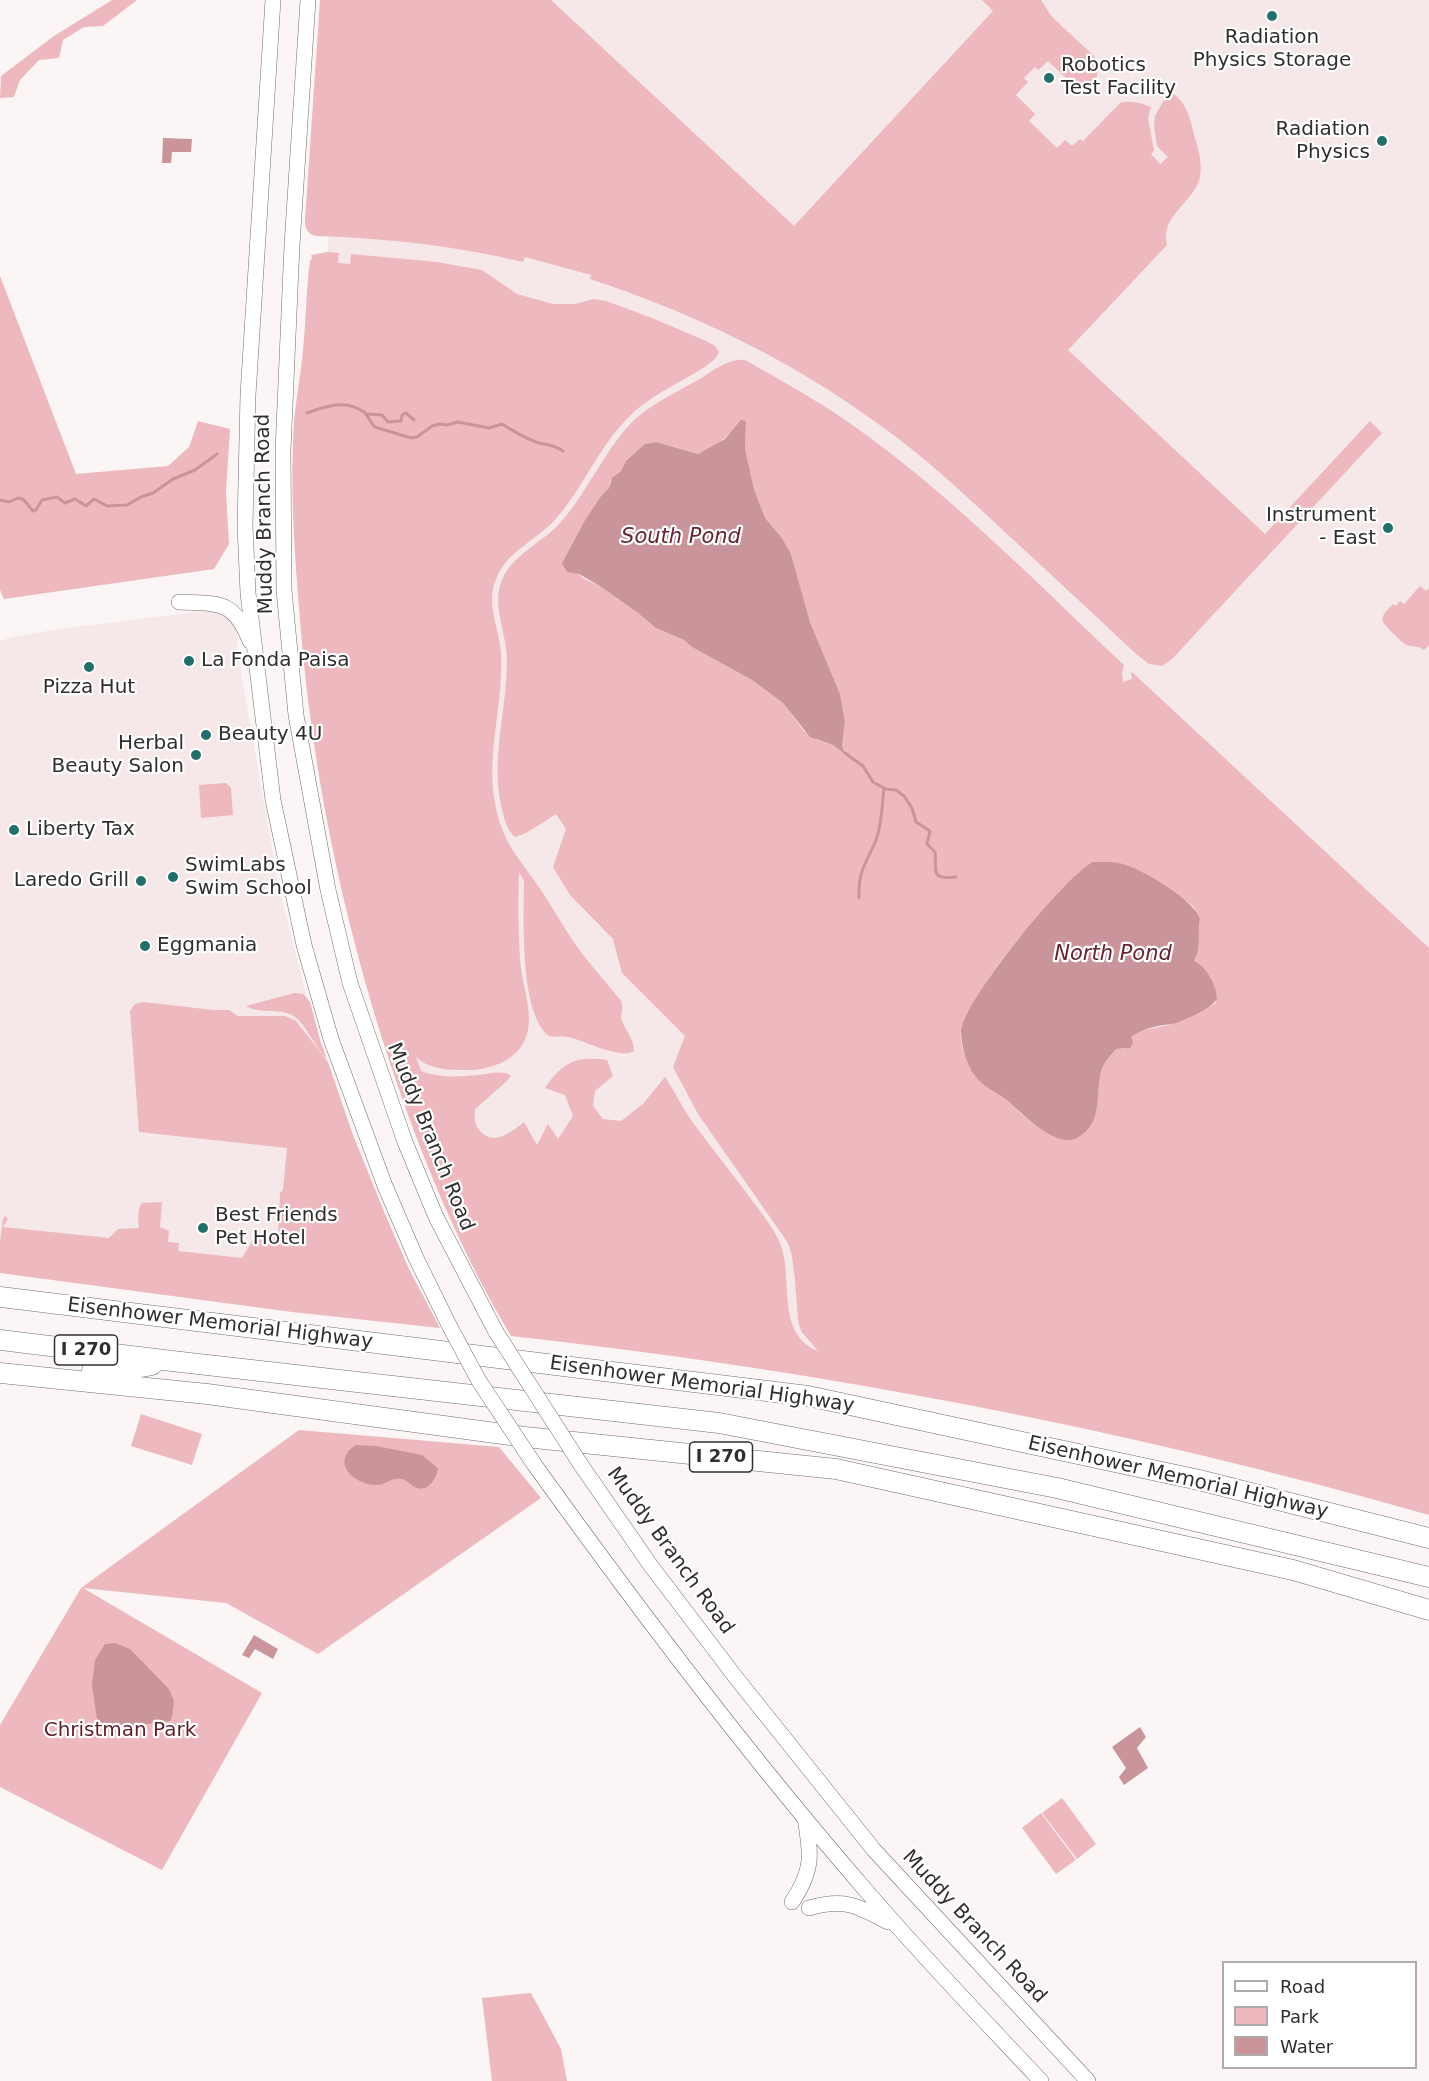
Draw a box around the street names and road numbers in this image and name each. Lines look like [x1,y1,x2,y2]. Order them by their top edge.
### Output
street label: Muddy Branch Road [251,414,279,614]
street label: Muddy Branch Road [381,1040,479,1234]
street label: Eisenhower Memorial Highway [66,1293,374,1355]
road number: I 270 [54,1335,118,1365]
street label: Eisenhower Memorial Highway [548,1352,856,1418]
street label: Eisenhower Memorial Highway [1026,1432,1330,1524]
road number: I 270 [690,1442,752,1472]
street label: Muddy Branch Road [601,1463,739,1639]
street label: Muddy Branch Road [897,1845,1051,2009]

